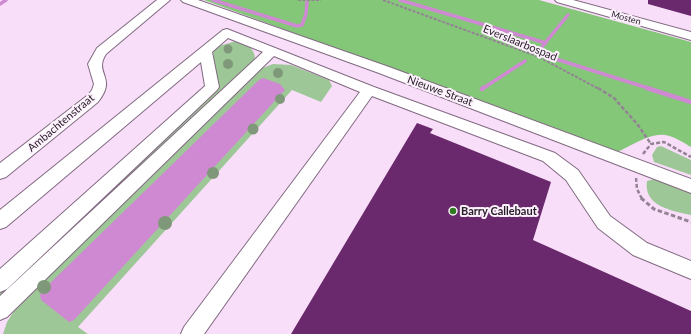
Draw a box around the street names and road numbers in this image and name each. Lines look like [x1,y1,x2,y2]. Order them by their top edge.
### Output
street label: Mosten [610,9,642,27]
street label: Everslaarbospad [481,22,559,64]
street label: Nieuwe Straat [406,73,474,109]
street label: Ambachtenstraat [25,91,97,155]

